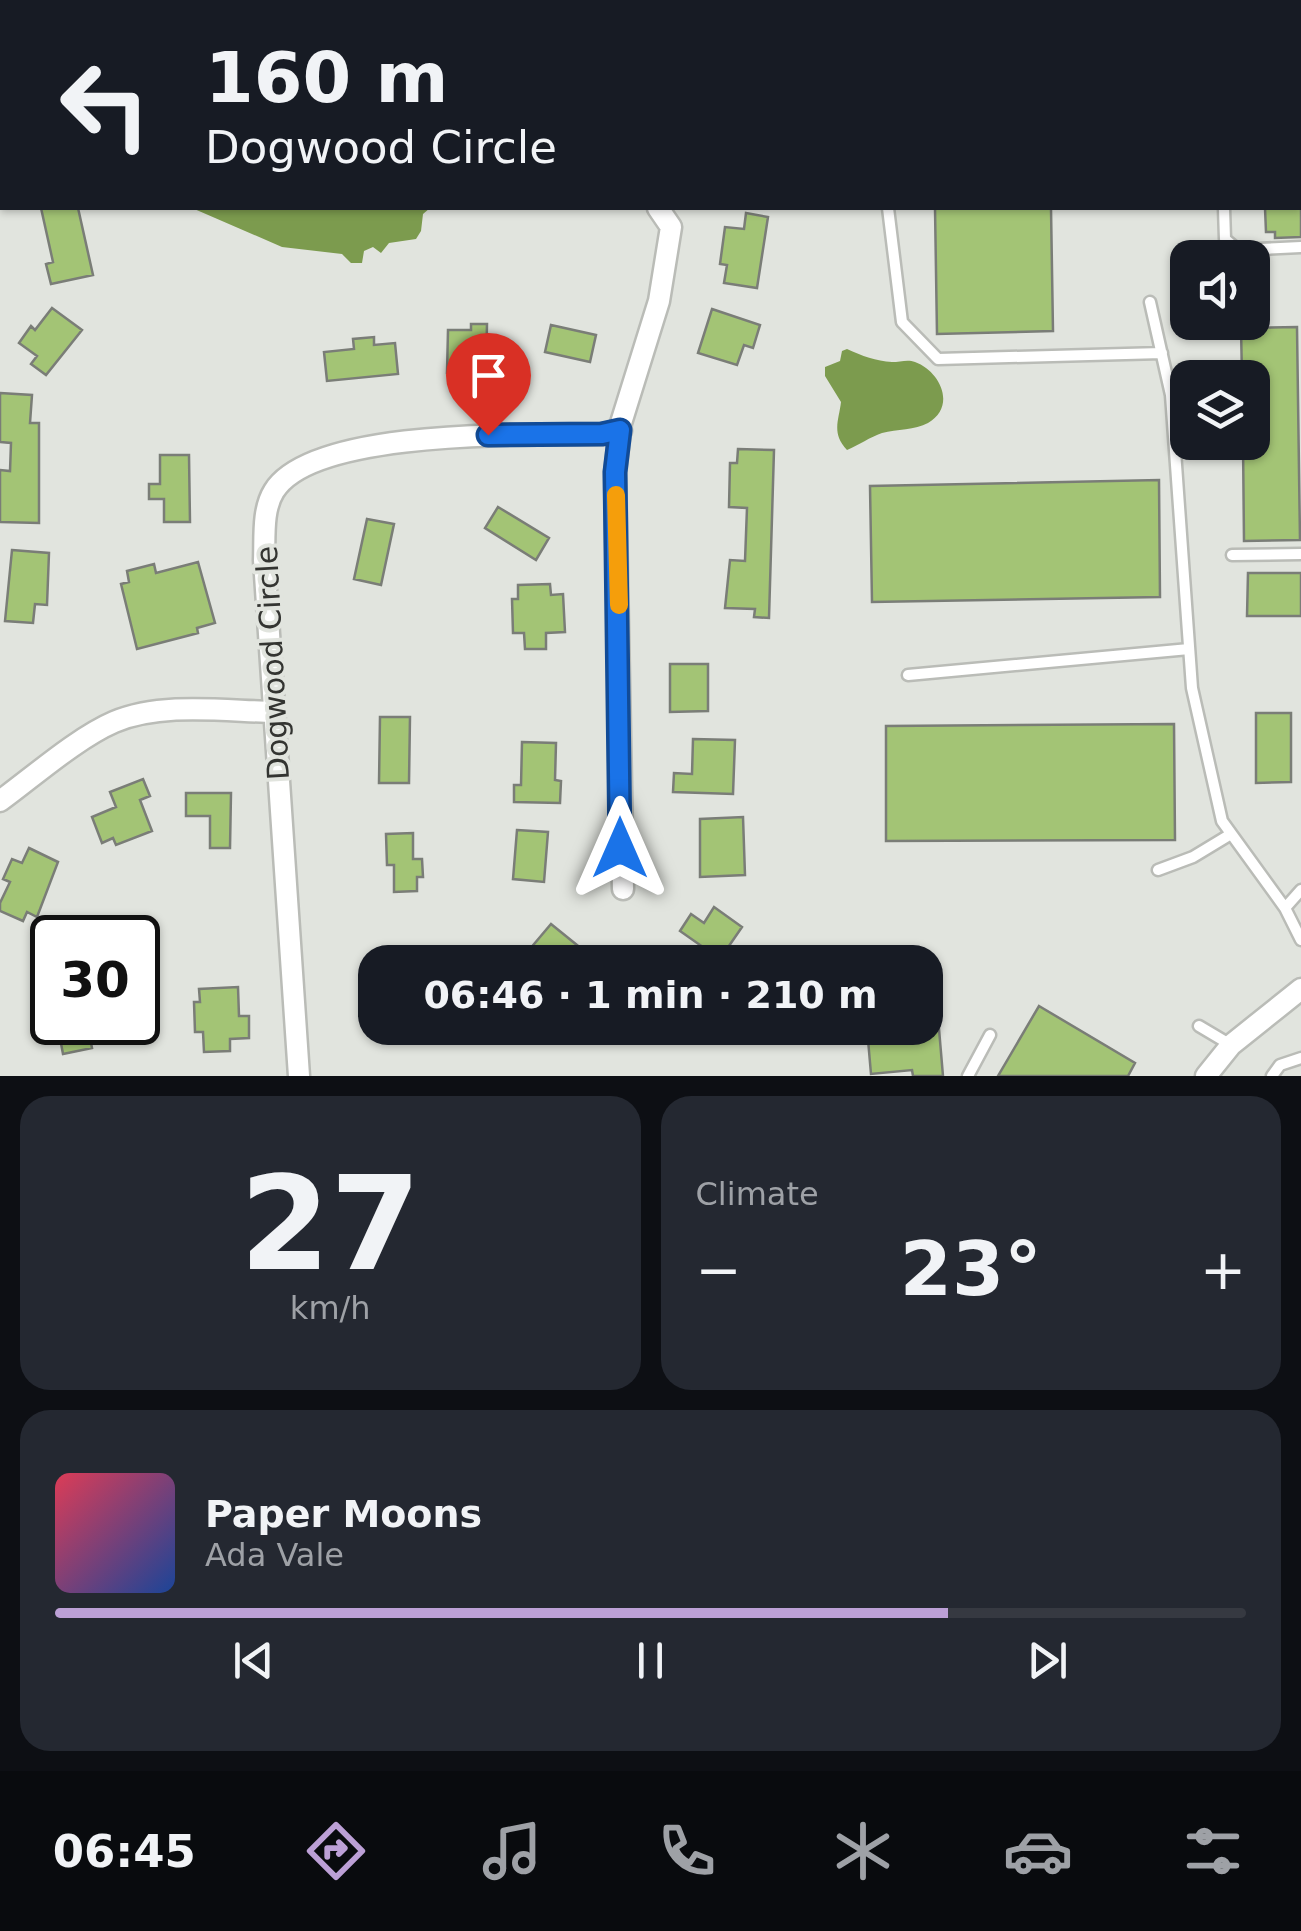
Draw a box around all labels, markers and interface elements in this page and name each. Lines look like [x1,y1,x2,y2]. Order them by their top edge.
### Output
text: 160 m [205,37,448,119]
icon: left [40,40,170,170]
text: Dogwood Circle [205,121,557,174]
map controls [1170,240,1270,460]
button: sound [1170,240,1270,340]
pin [446,333,531,436]
icon: arrive [461,348,516,403]
button: layers [1170,360,1270,460]
street label: Dogwood Circle [249,545,296,781]
position arrow [568,796,672,900]
speed limit sign: 30 [30,915,160,1045]
text: 06:46 · 1 min · 210 m [423,973,878,1017]
text: 27 [240,1148,421,1300]
text: Climate [696,1175,819,1213]
text: 23° [900,1225,1042,1313]
text: − [696,1238,742,1302]
text: + [1200,1238,1246,1302]
text: km/h [290,1289,371,1327]
text: Paper Moons [205,1492,482,1536]
text: Ada Vale [205,1536,344,1574]
icon: previous [226,1633,281,1688]
icon: pause [623,1633,678,1688]
icon: next [1020,1633,1075,1688]
icon: directions [301,1816,371,1886]
icon: music [477,1816,547,1886]
icon: phone [652,1816,722,1886]
icon: climate [828,1816,898,1886]
icon: car [1003,1816,1073,1886]
icon: filters [1178,1816,1248,1886]
text: 06:45 [53,1825,196,1878]

